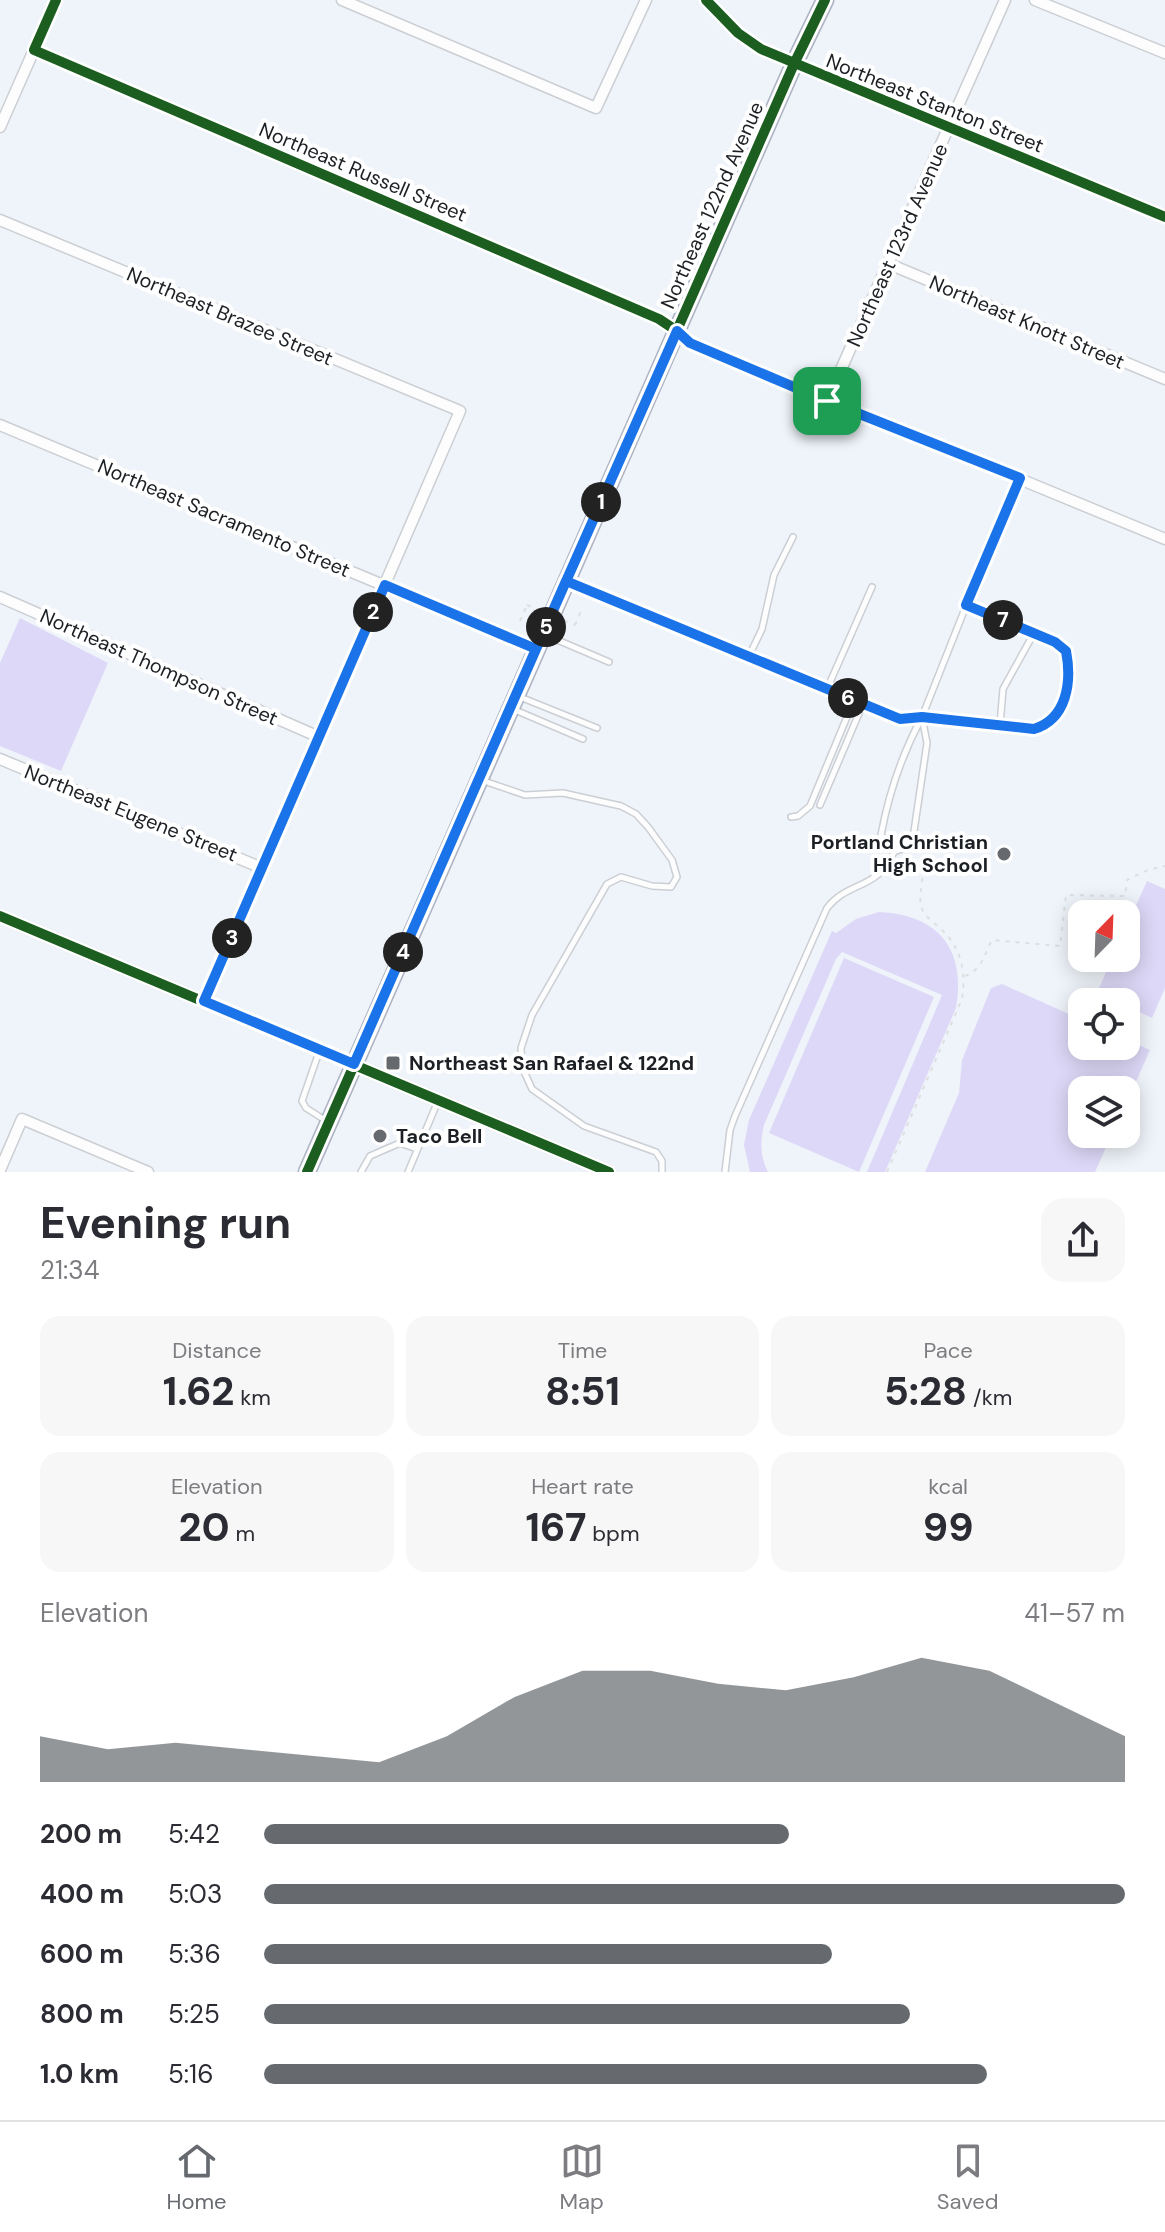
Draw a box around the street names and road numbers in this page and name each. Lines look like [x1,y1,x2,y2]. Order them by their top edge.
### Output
street label: Northeast Stanton Street [823,47,1048,159]
street label: Northeast 122nd Avenue [655,97,769,313]
street label: Northeast Russell Street [255,116,471,228]
street label: Northeast 123rd Avenue [840,139,954,351]
street label: Northeast Brazee Street [123,261,337,371]
street label: Northeast Knott Street [925,269,1129,375]
street label: Northeast Sacramento Street [94,453,354,583]
street label: Northeast Thompson Street [36,603,282,731]
street label: Northeast Eugene Street [21,758,241,868]

